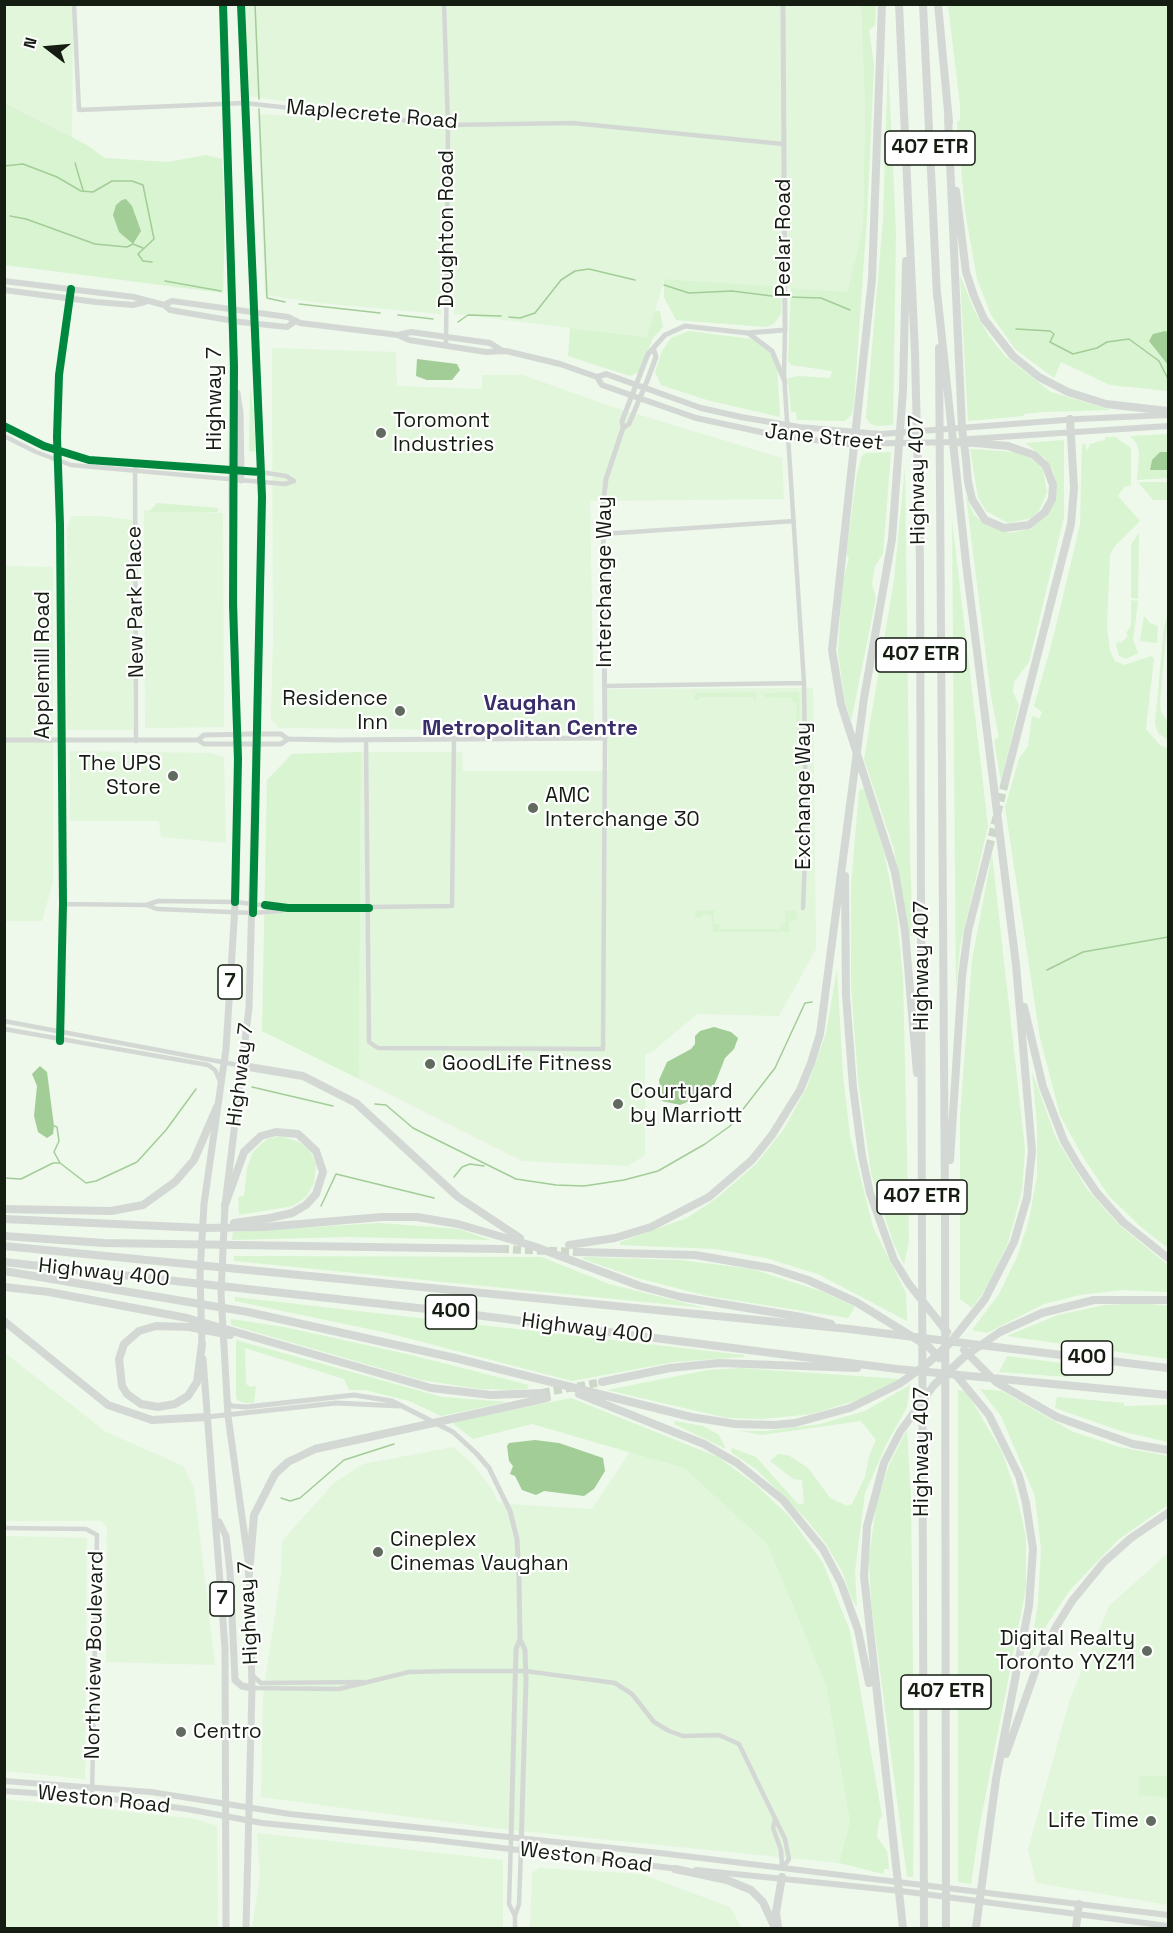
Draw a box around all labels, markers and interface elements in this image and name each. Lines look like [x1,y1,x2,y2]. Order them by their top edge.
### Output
north arrow [18,18,78,78]
text: N [19,35,42,51]
street label: Maplecrete Road [285,95,459,135]
road number: 407 ETR [885,131,975,165]
street label: Doughton Road [434,150,460,308]
street label: Peelar Road [771,178,797,298]
street label: Highway 7 [202,347,228,451]
place label: Toromont Industries [393,408,494,458]
street label: Highway 407 [904,415,932,545]
street label: Jane Street [764,419,884,457]
marker: Toromont Industries [374,426,388,440]
street label: Interchange Way [592,496,618,668]
street label: New Park Place [122,526,150,678]
street label: Applemill Road [30,591,56,739]
road number: 407 ETR [876,638,966,672]
place label: Residence Inn [282,686,388,736]
district label: Vaughan Metropolitan Centre [422,691,638,742]
marker: Residence Inn [393,704,407,718]
street label: Exchange Way [791,722,817,870]
place label: The UPS Store [78,751,161,801]
marker: The UPS Store [166,769,180,783]
place label: AMC Interchange 30 [545,783,700,833]
marker: AMC Interchange 30 [526,801,540,815]
street label: Highway 407 [909,901,935,1031]
road number: 7 [218,965,242,999]
street label: Highway 7 [222,1022,260,1128]
place label: GoodLife Fitness [442,1051,612,1077]
marker: GoodLife Fitness [423,1057,437,1071]
place label: Courtyard by Marriott [630,1079,742,1129]
marker: Courtyard by Marriott [611,1097,625,1111]
road number: 407 ETR [877,1180,967,1214]
street label: Highway 400 [37,1254,171,1292]
road number: 400 [426,1295,476,1329]
street label: Highway 400 [520,1308,654,1350]
road number: 400 [1062,1341,1112,1375]
street label: Highway 407 [909,1387,935,1517]
place label: Cineplex Cinemas Vaughan [390,1527,569,1577]
marker: Cineplex Cinemas Vaughan [371,1545,385,1559]
street label: Northview Boulevard [81,1550,109,1760]
street label: Highway 7 [234,1561,264,1665]
road number: 7 [210,1582,234,1616]
place label: Digital Realty Toronto YYZ11 [996,1626,1135,1676]
marker: Digital Realty Toronto YYZ11 [1140,1644,1154,1658]
road number: 407 ETR [901,1675,991,1709]
place label: Centro [193,1719,262,1745]
marker: Centro [174,1725,188,1739]
street label: Weston Road [36,1780,172,1820]
place label: Life Time [1048,1808,1139,1834]
marker: Life Time [1144,1814,1158,1828]
street label: Weston Road [518,1837,654,1879]

